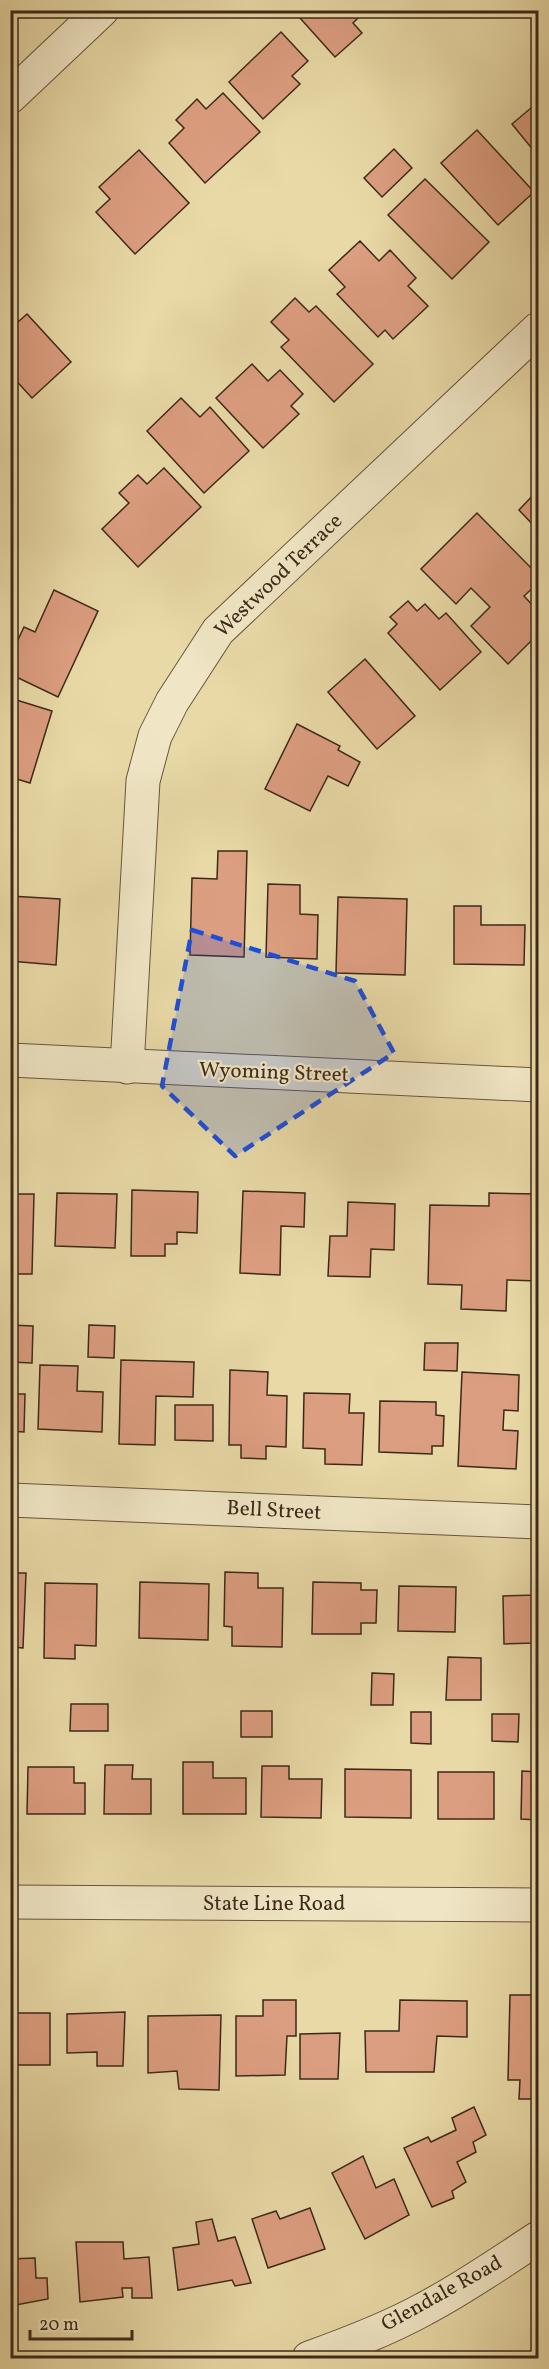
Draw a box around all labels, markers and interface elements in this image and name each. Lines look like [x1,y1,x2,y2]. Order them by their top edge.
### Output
street label: Westwood Terrace [209,507,349,645]
street label: Wyoming Street [199,1056,349,1090]
street label: Bell Street [226,1494,322,1528]
street label: State Line Road [203,1890,345,1919]
street label: Glendale Road [376,2249,508,2339]
scale bar [30,2303,132,2341]
text: 20 m [39,2313,79,2338]

